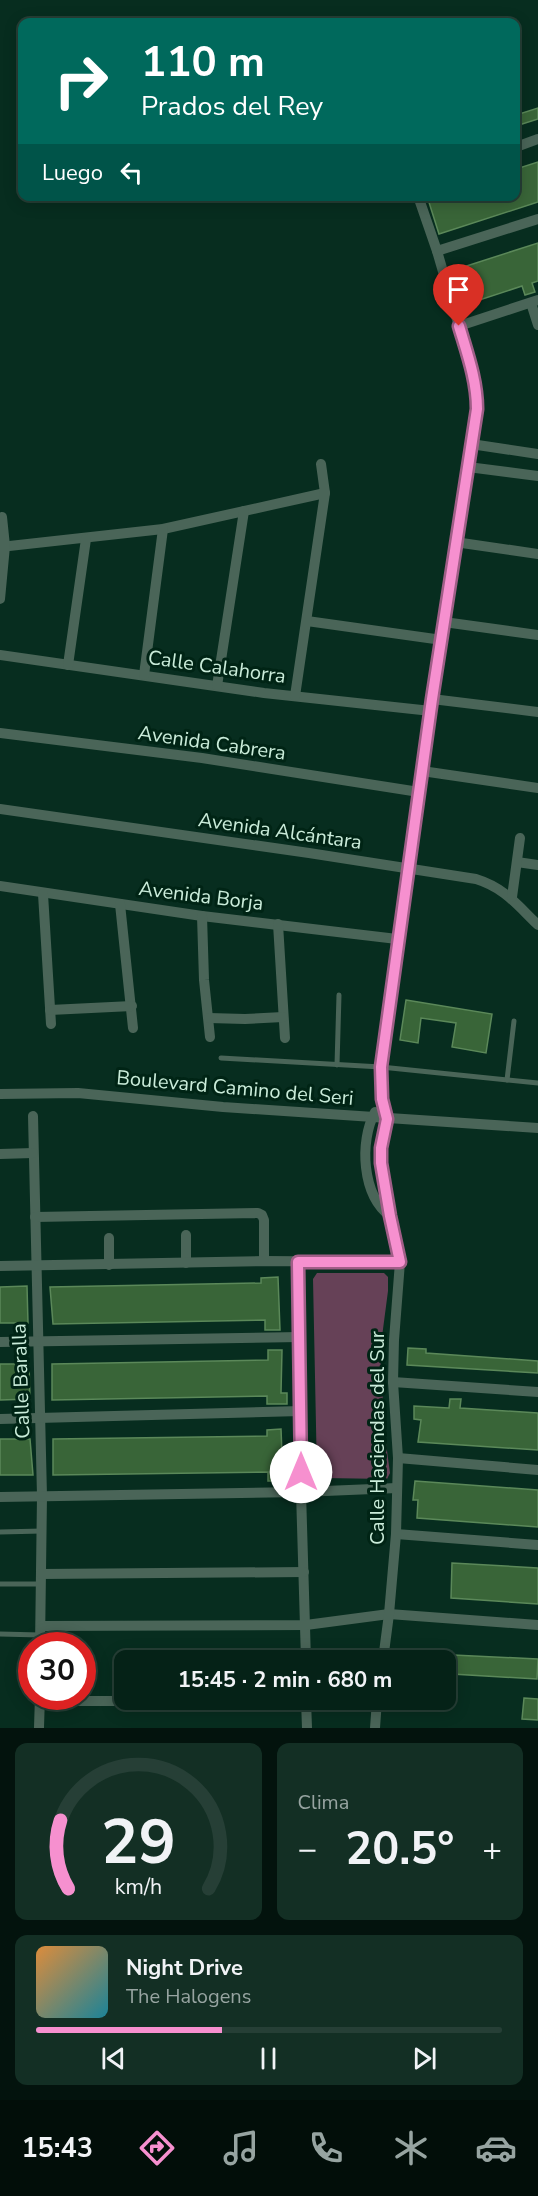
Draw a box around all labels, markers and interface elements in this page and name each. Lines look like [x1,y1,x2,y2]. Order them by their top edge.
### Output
text: 110 m [141,34,265,91]
icon: right [42,42,120,120]
text: Prados del Rey [141,88,323,125]
icon: left [115,156,148,189]
text: Luego [42,158,103,188]
pin [433,264,484,326]
icon: arrive [442,273,475,306]
street label: Calle Calahorra [146,644,288,690]
street label: Avenida Cabrera [136,719,288,767]
street label: Avenida Alcántara [196,806,364,856]
street label: Avenida Borja [137,875,265,917]
street label: Boulevard Camino del Seri [115,1064,355,1112]
street label: Calle Baralla [5,1323,37,1439]
street label: Calle Haciendas del Sur [364,1331,391,1545]
position arrow [269,1440,333,1504]
speed limit sign: 30 [18,1632,96,1710]
text: 15:45 · 2 min · 680 m [178,1665,392,1695]
text: Clima [298,1789,349,1816]
text: 29 [101,1800,176,1885]
text: 20.5° [345,1819,454,1880]
text: − [298,1827,317,1872]
text: + [482,1827,502,1872]
text: km/h [115,1872,162,1902]
text: Night Drive [126,1953,243,1983]
text: The Halogens [126,1983,251,2010]
icon: previous [97,2042,130,2075]
icon: pause [252,2042,285,2075]
icon: next [408,2042,441,2075]
icon: directions [136,2127,178,2169]
icon: music [220,2127,262,2169]
icon: phone [305,2127,347,2169]
icon: climate [390,2127,432,2169]
icon: car [475,2127,517,2169]
text: 15:43 [21,2130,93,2167]

